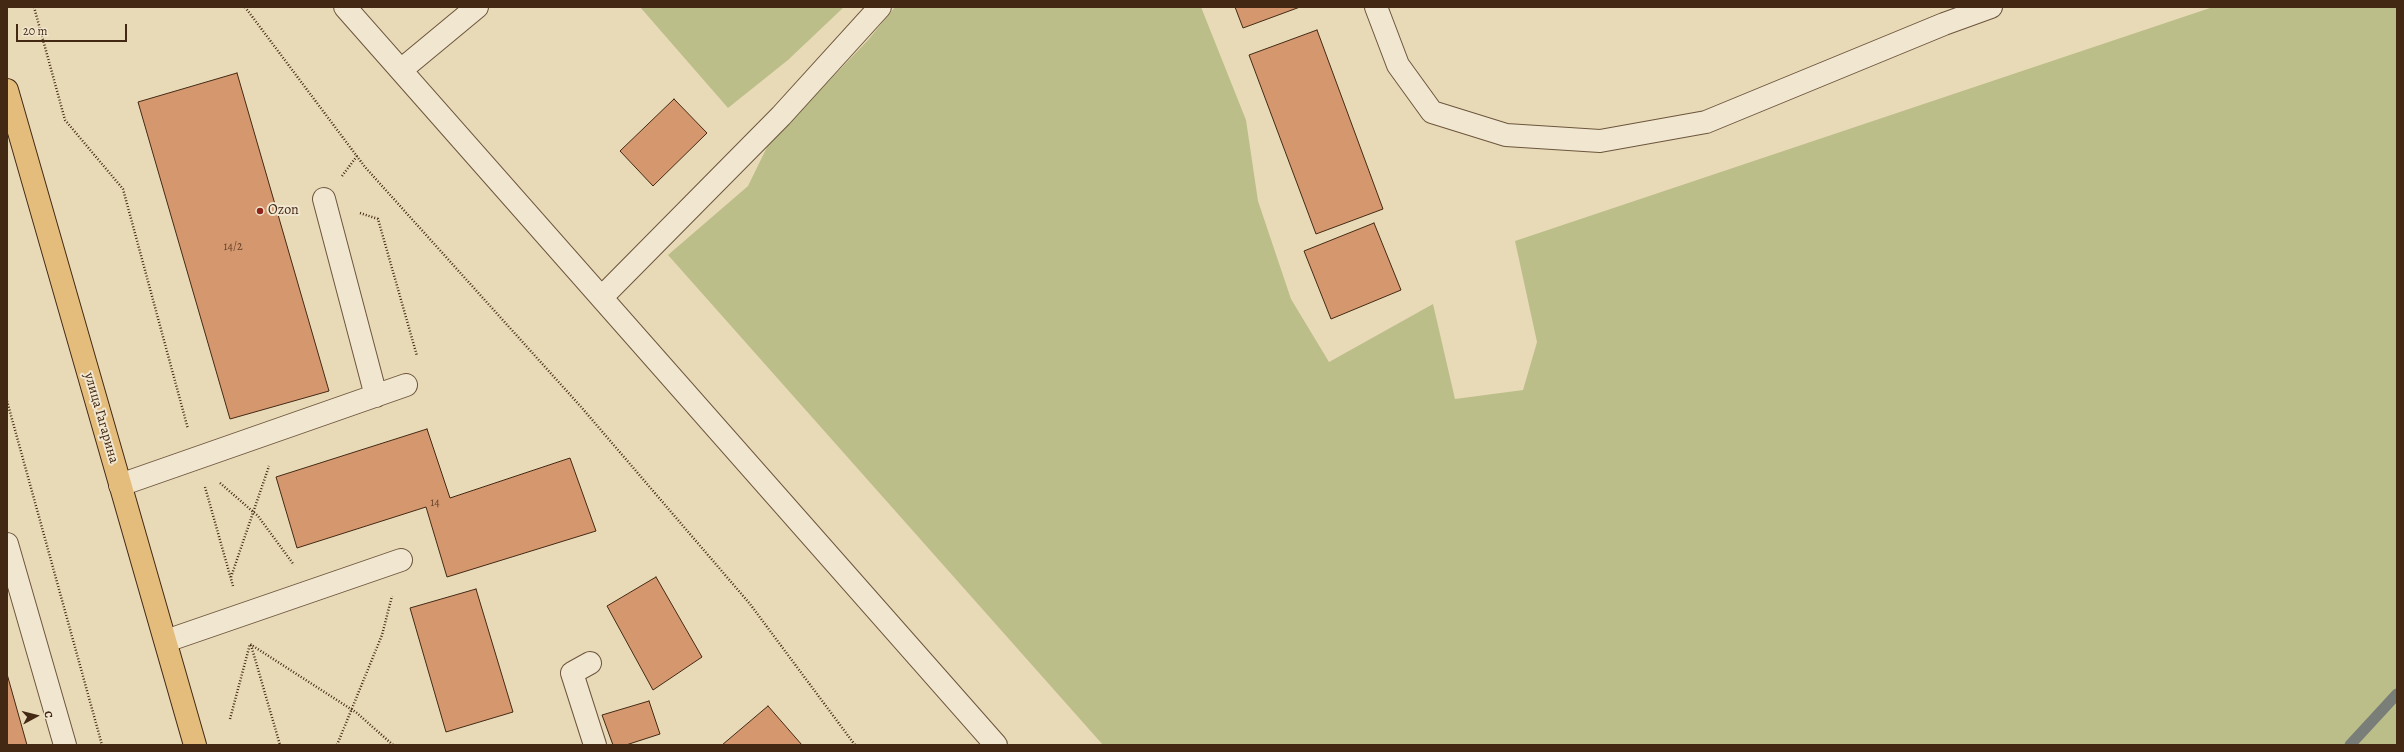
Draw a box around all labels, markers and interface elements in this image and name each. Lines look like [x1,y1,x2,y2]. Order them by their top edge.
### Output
scale bar [18,16,129,42]
text: 20 m [23,23,47,39]
place label: Ozon [268,203,299,219]
marker: Ozon [255,206,265,216]
house number: 14/2 [223,240,243,254]
street label: улица Гагарина [80,371,122,465]
house number: 14 [430,496,440,510]
north arrow [16,696,56,736]
text: С [41,710,56,719]

